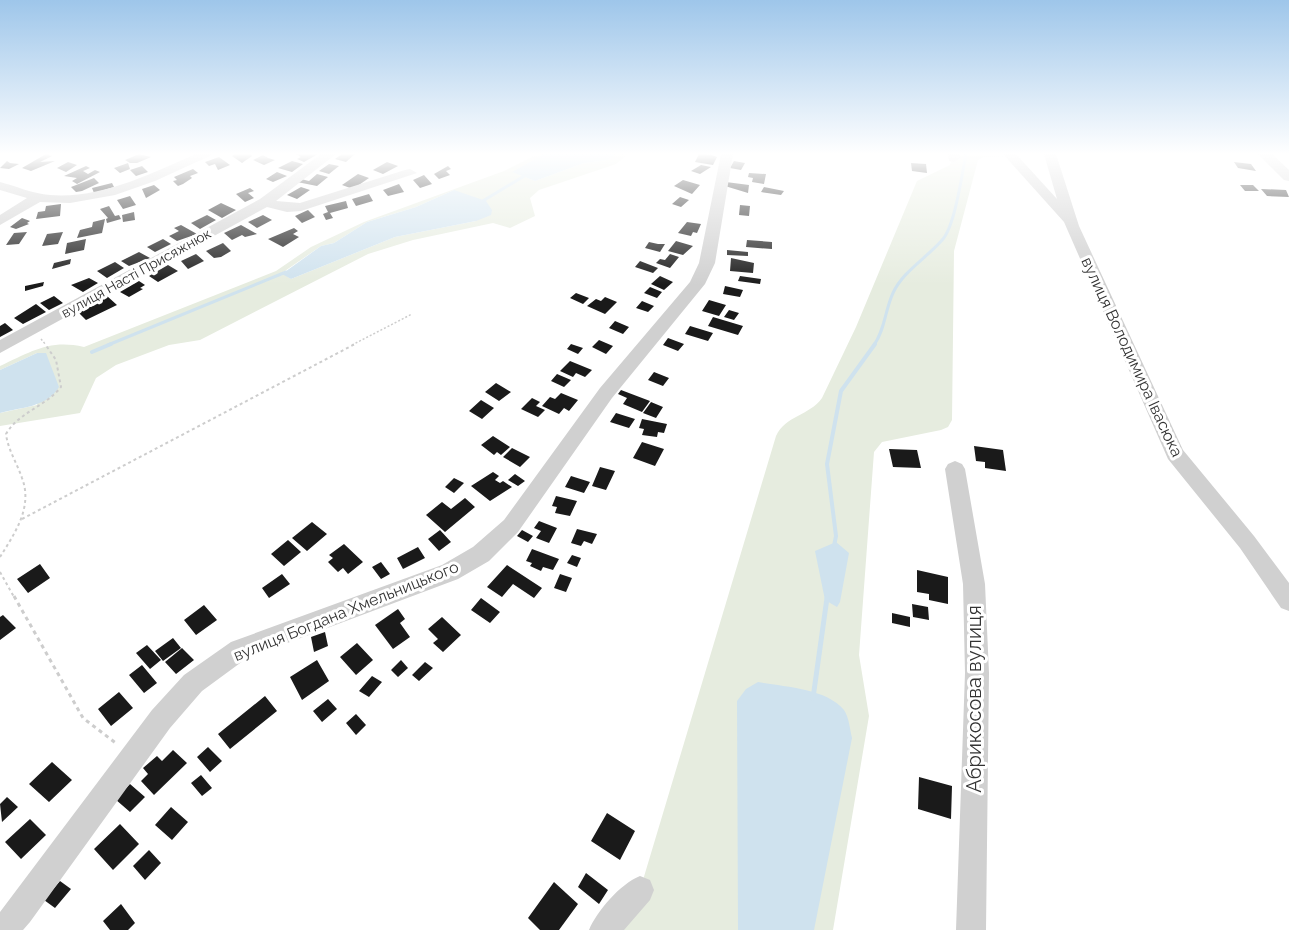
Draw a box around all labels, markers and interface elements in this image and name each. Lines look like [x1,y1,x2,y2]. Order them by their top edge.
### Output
street label: вулиця Насті Присяжнюк [58,225,214,321]
street label: вулиця Володимира Івасюка [1077,254,1187,460]
street label: вулиця Богдана Хмельницького [231,557,461,665]
street label: Абрикосова вулиця [962,605,986,793]

